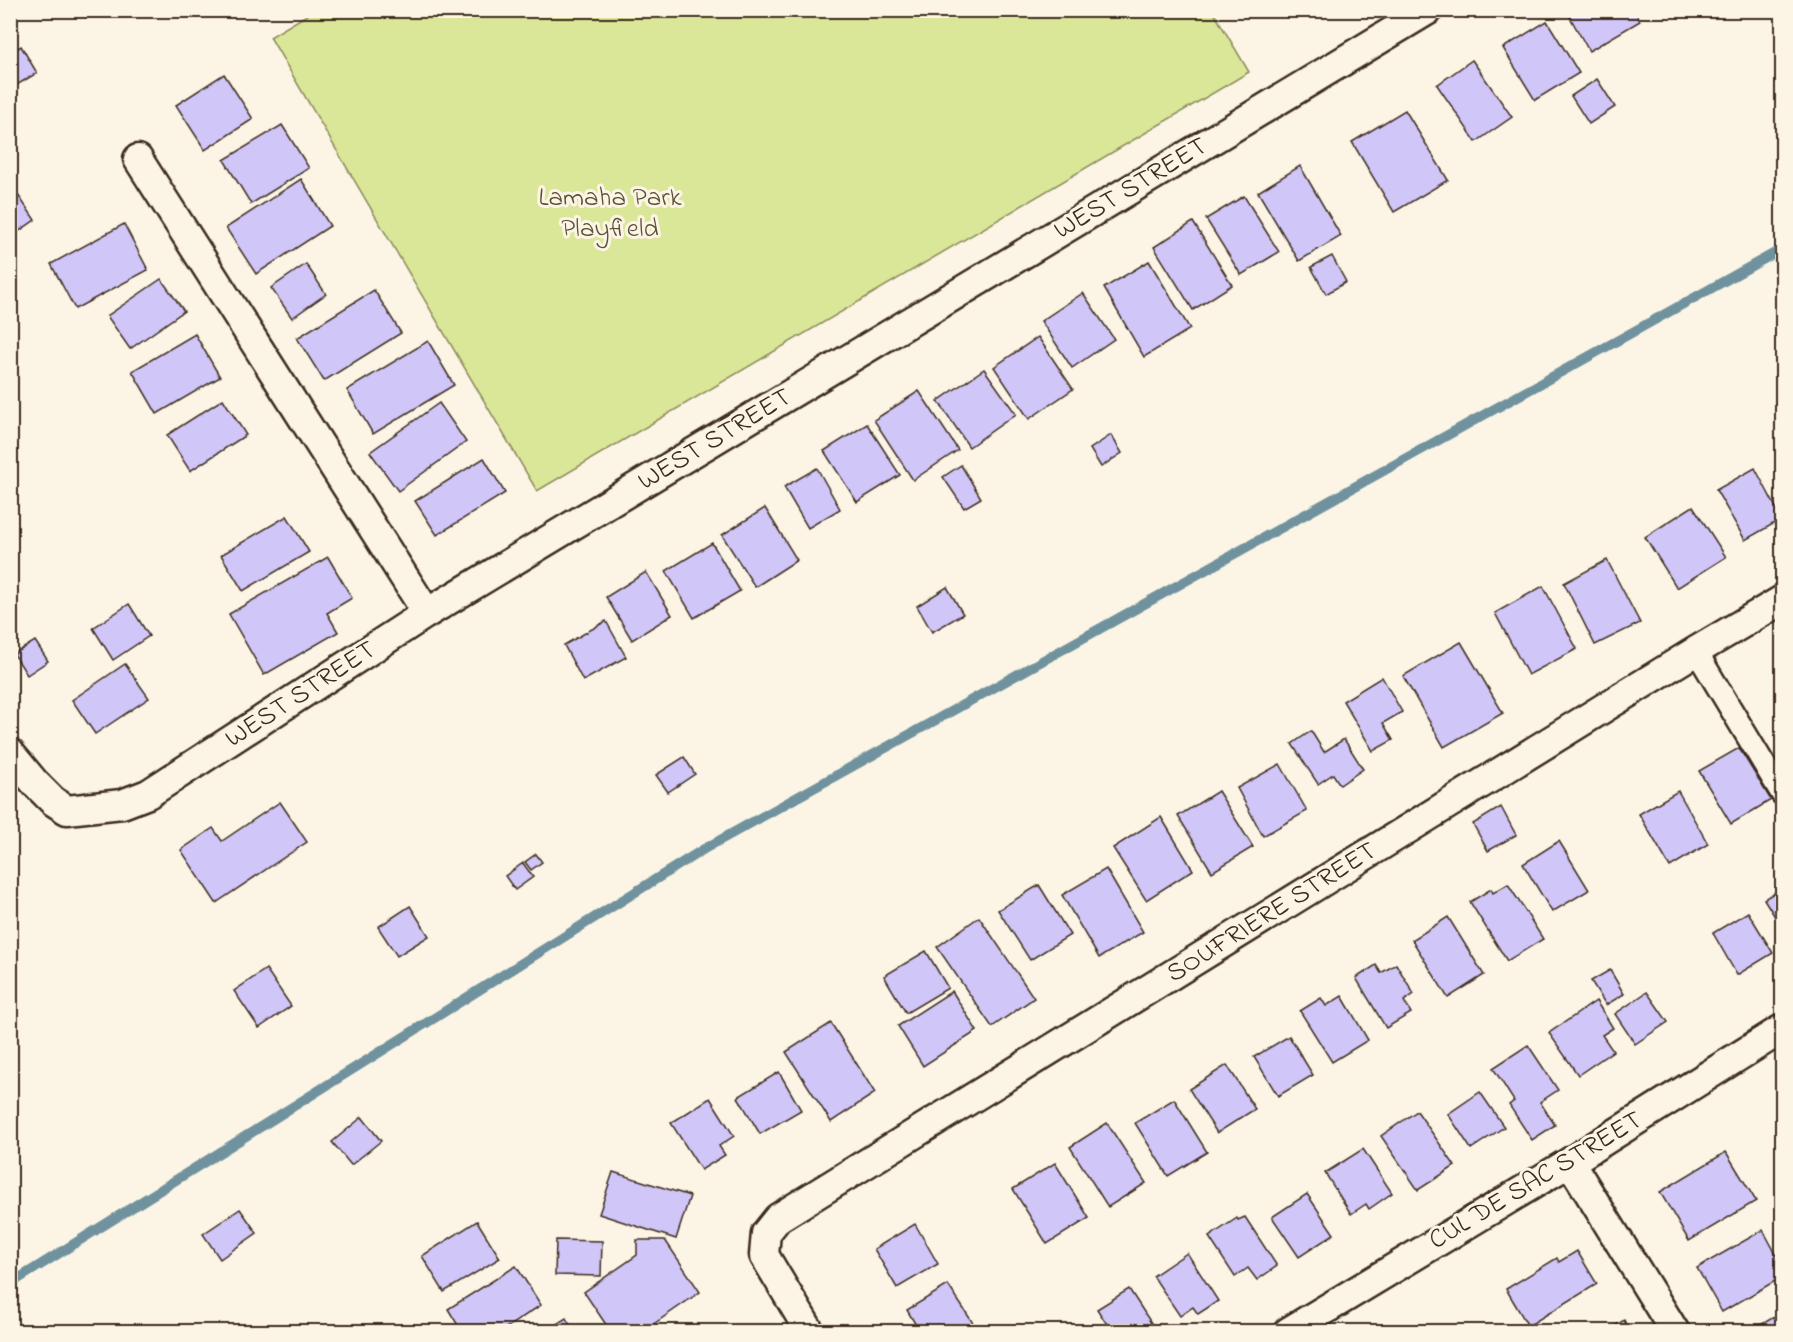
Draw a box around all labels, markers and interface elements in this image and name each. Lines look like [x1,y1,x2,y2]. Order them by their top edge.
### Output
street label: WEST STREET [1047,128,1215,250]
park label: Lamaha Park Playfield [538,179,682,249]
street label: WEST STREET [631,379,799,501]
street label: WEST STREET [218,632,384,758]
street label: SOUFRIERE STREET [1159,833,1385,993]
street label: CUL DE SAC STREET [1422,1102,1650,1260]

